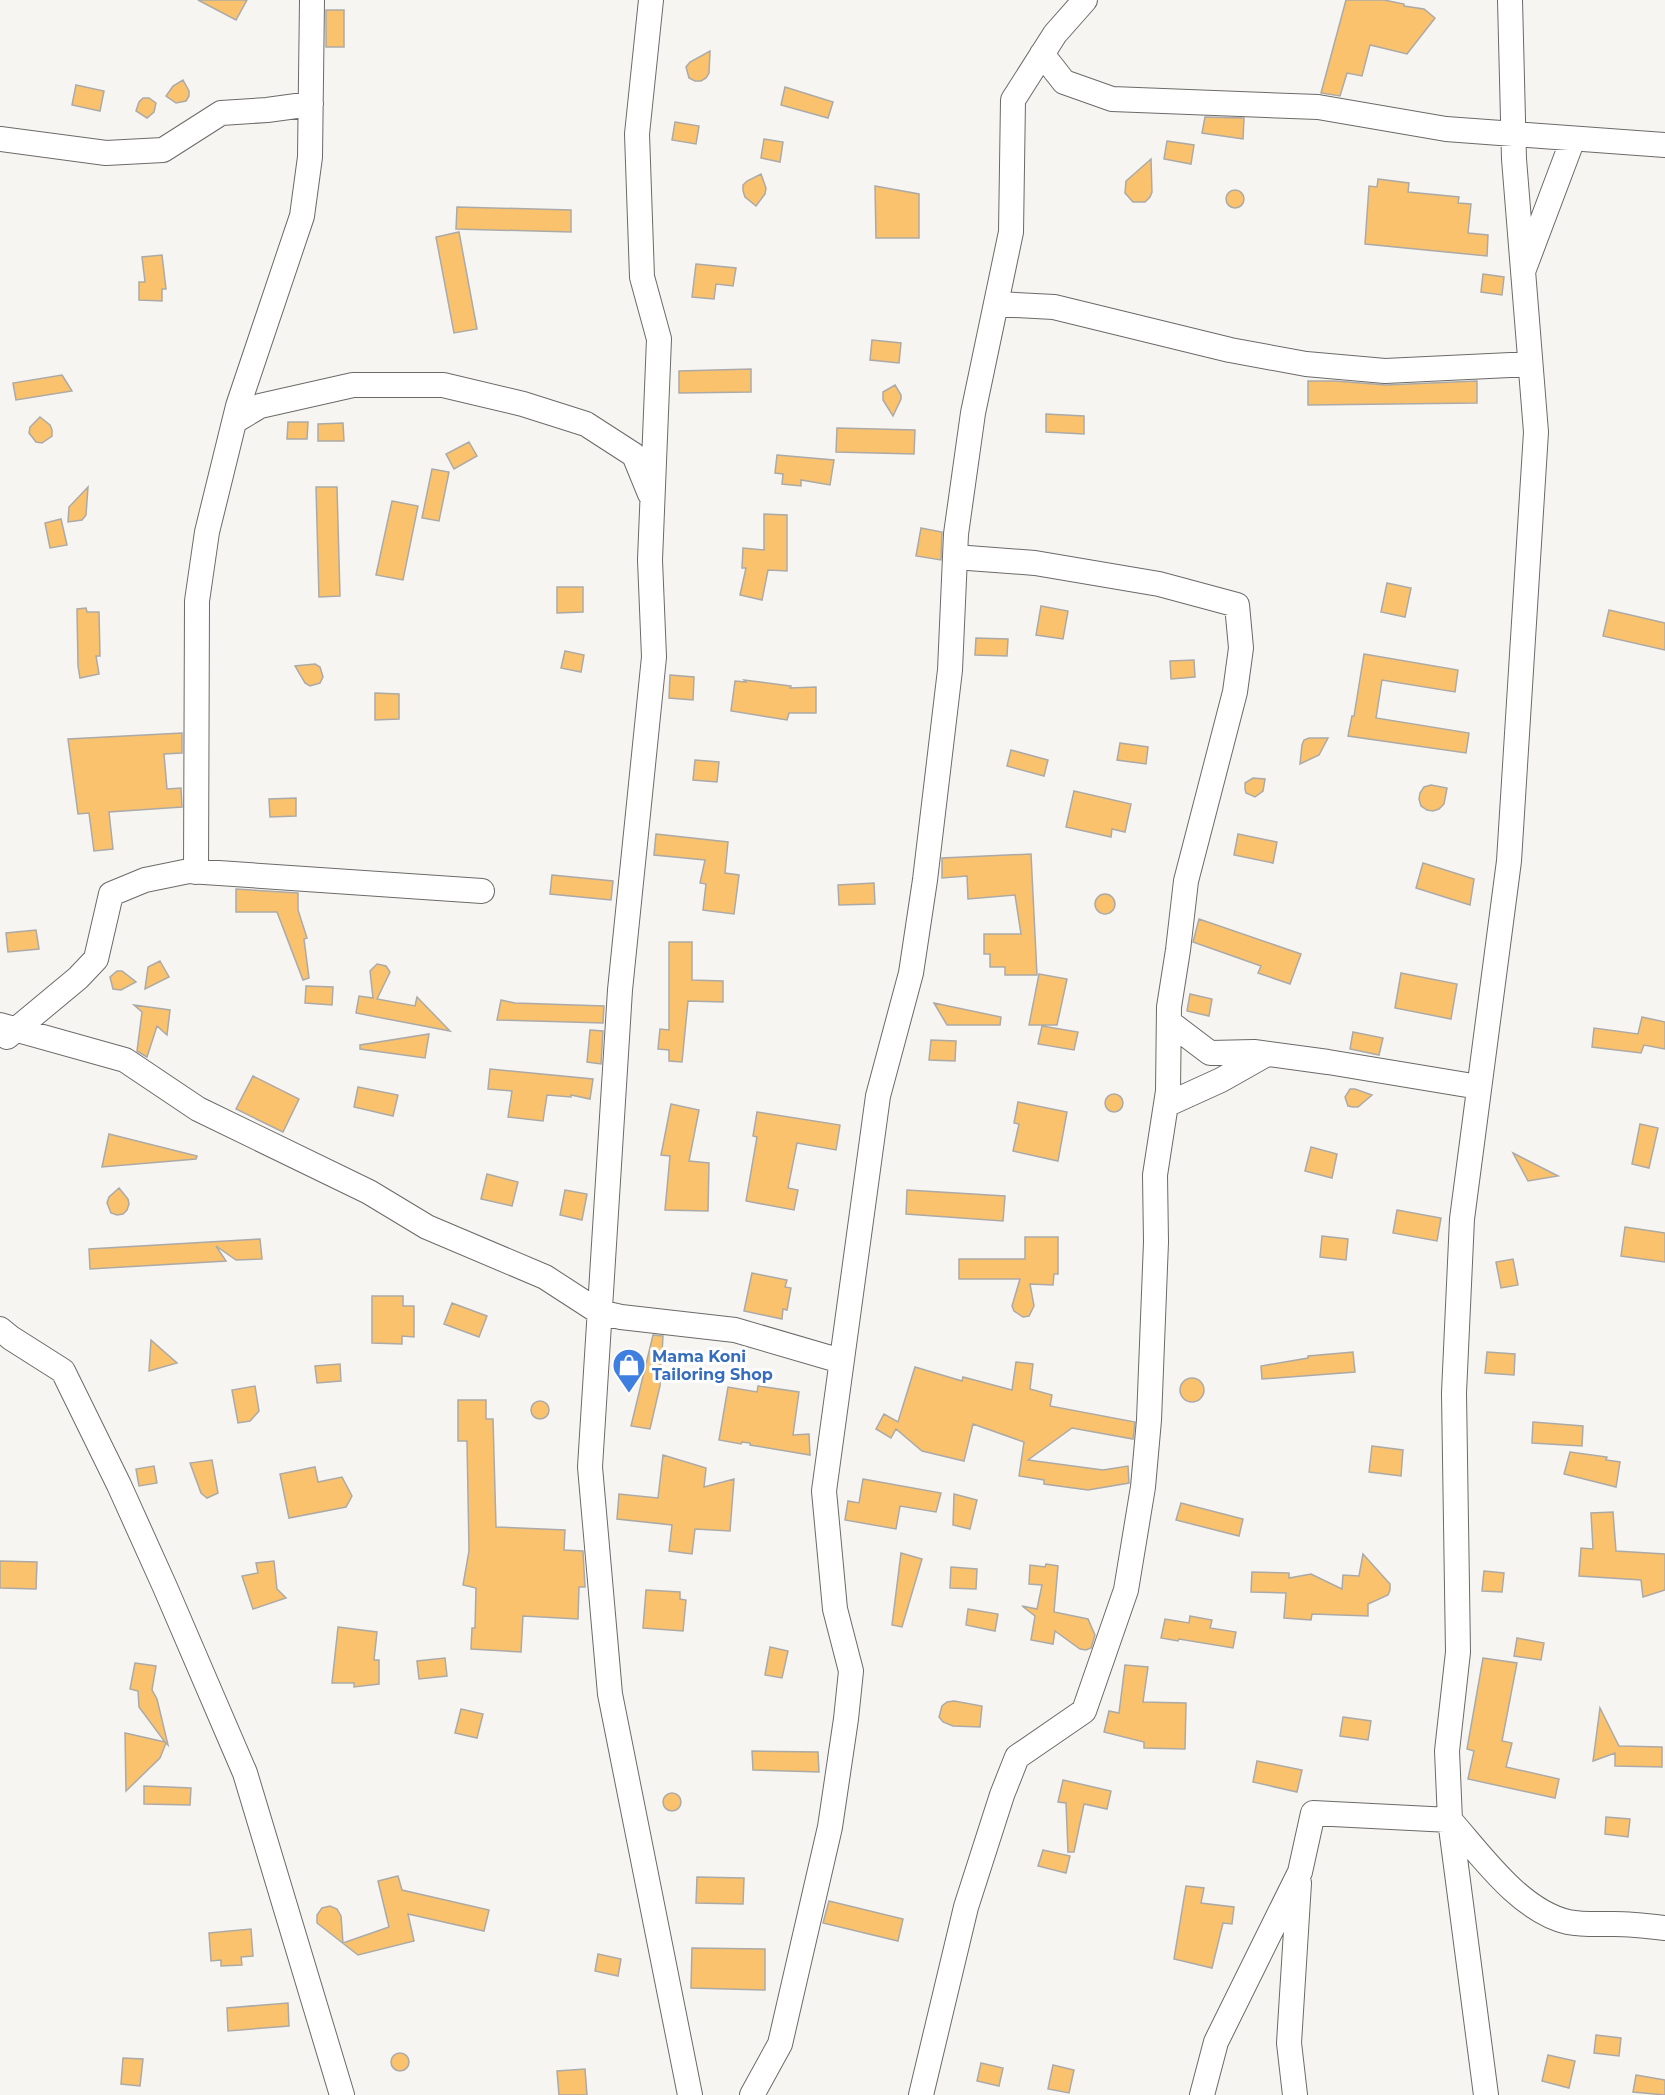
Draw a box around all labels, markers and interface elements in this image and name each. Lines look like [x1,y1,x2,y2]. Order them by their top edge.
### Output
shop icon: Mama Koni Tailoring Shop [611,1347,647,1394]
place label: Mama Koni Tailoring Shop [652,1347,773,1384]

